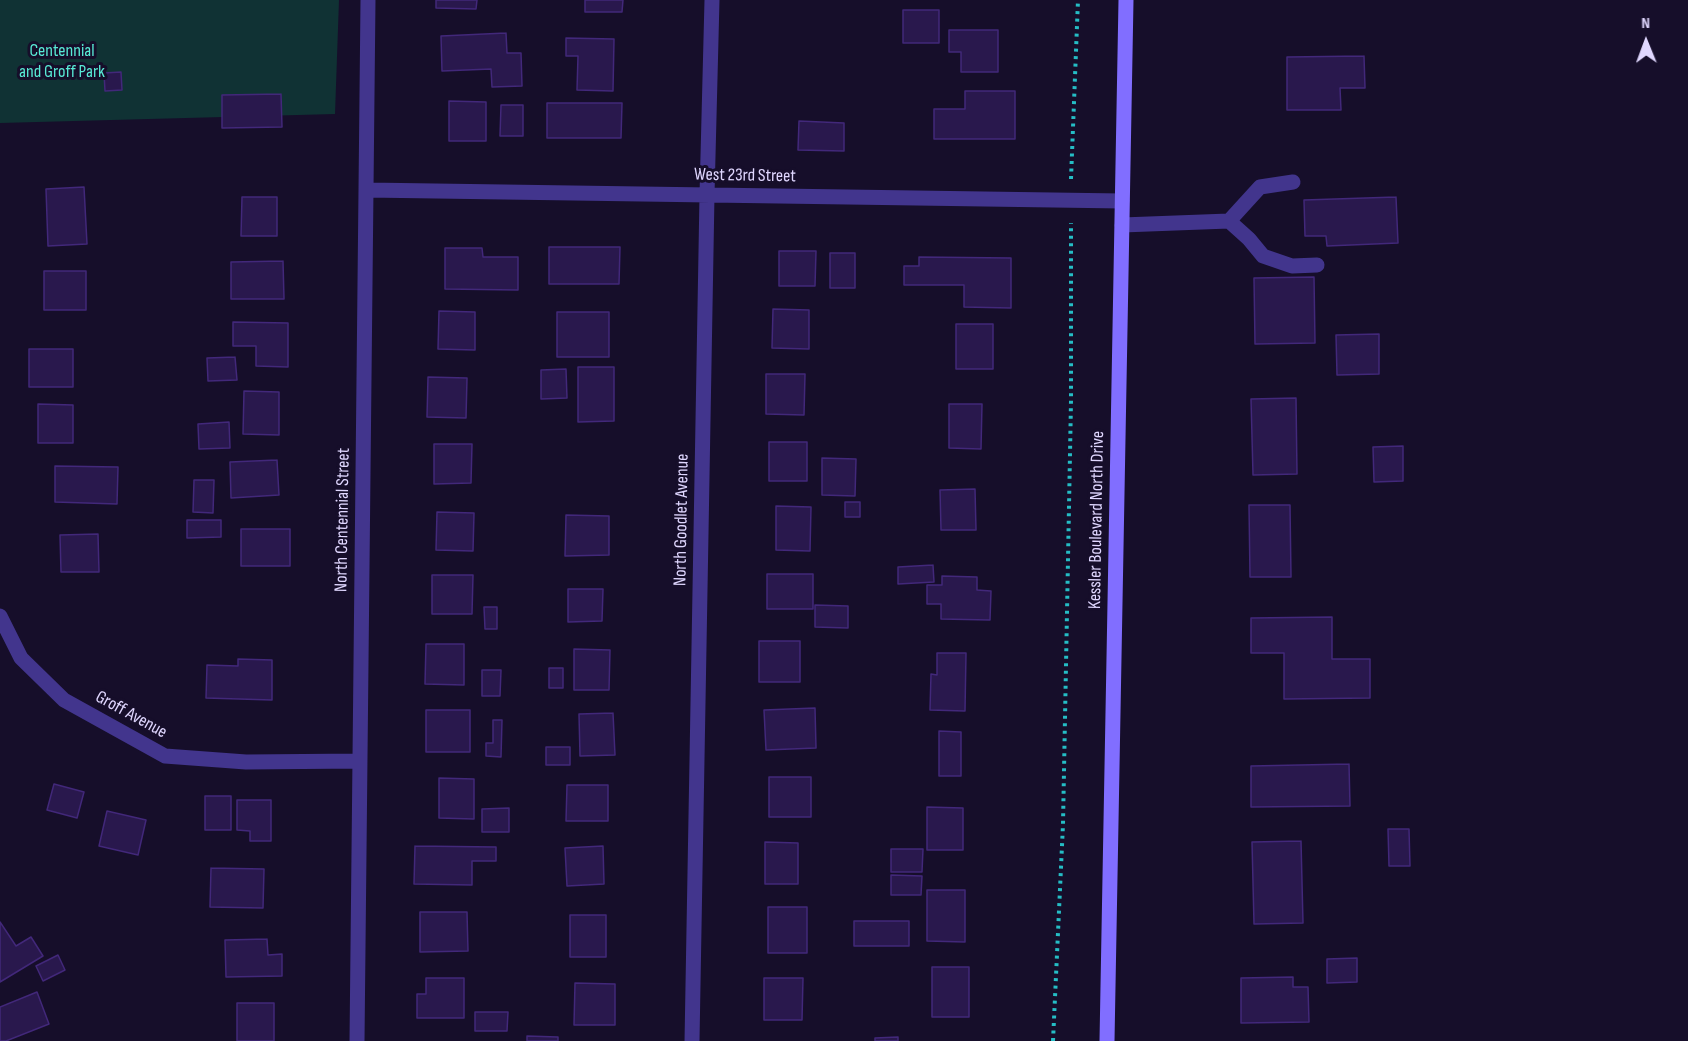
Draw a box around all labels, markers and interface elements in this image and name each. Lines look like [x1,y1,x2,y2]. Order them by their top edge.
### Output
north arrow [1616,12,1676,72]
text: N [1641,14,1650,33]
park label: Centennial and Groff Park [19,40,105,82]
street label: West 23rd Street [694,164,796,188]
street label: Kessler Boulevard North Drive [1085,431,1109,609]
street label: North Centennial Street [331,448,355,592]
street label: North Goodlet Avenue [670,454,694,586]
street label: Groff Avenue [91,687,171,743]

